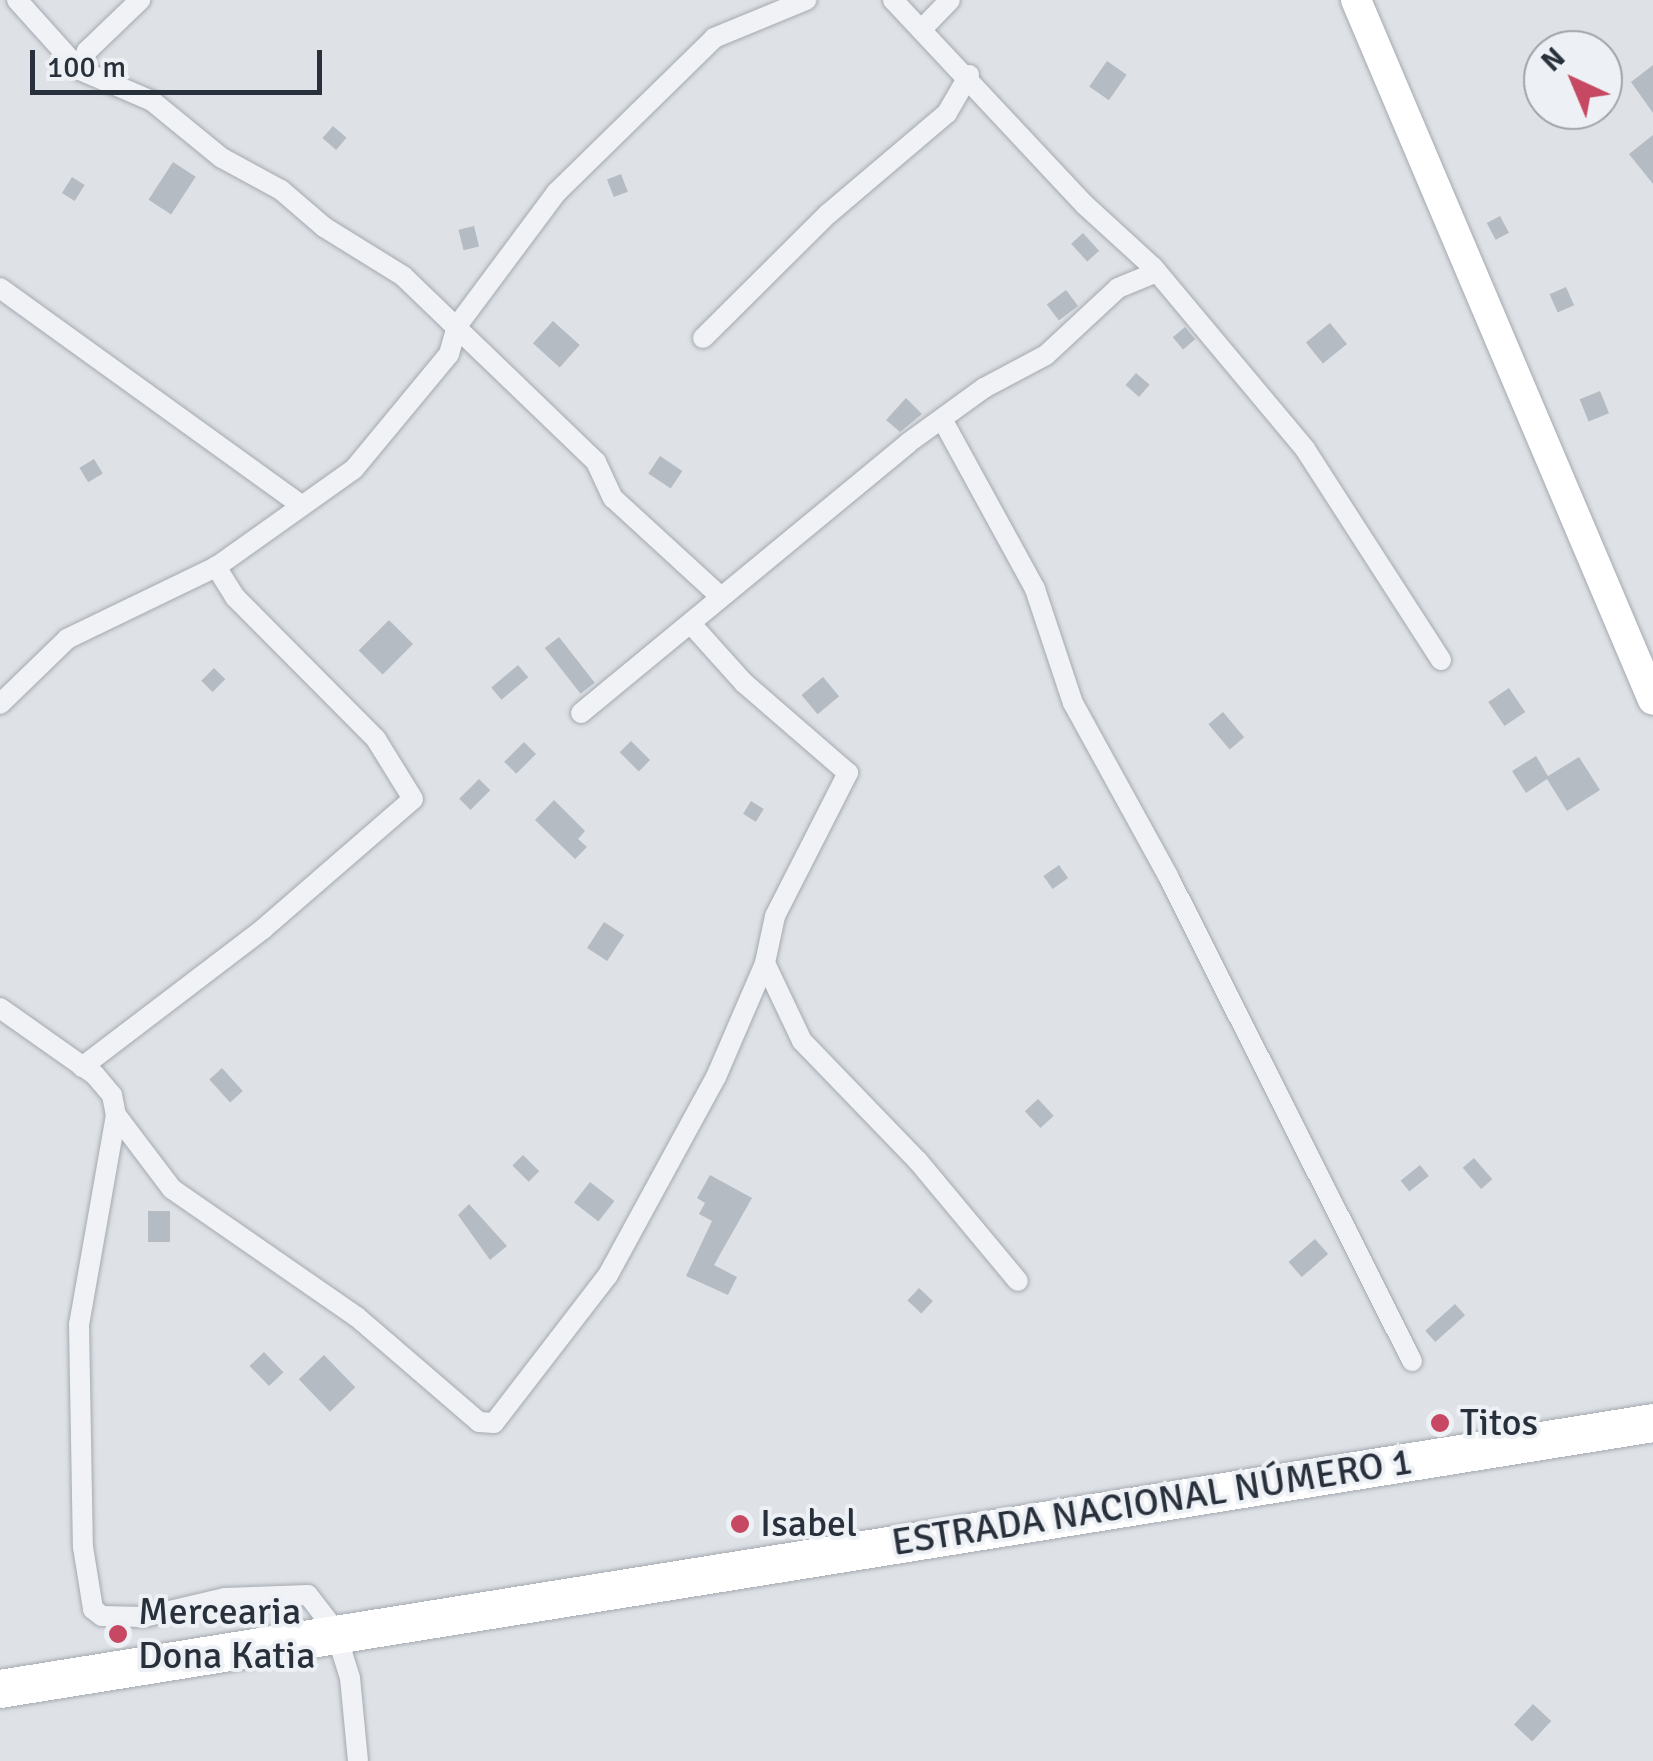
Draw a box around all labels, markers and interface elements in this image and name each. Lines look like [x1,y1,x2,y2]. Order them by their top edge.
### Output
scale bar [35,30,328,92]
north arrow [1523,30,1623,130]
text: N [1535,41,1572,79]
text: 100 m [47,49,126,86]
place label: Titos [1460,1400,1538,1446]
marker: Titos [1429,1412,1451,1434]
street label: ESTRADA NACIONAL NÚMERO 1 [889,1438,1415,1566]
place label: Isabel [760,1501,857,1547]
marker: Isabel [729,1513,751,1535]
place label: Mercearia Dona Katia [138,1589,315,1678]
marker: Mercearia Dona Katia [107,1623,129,1645]

